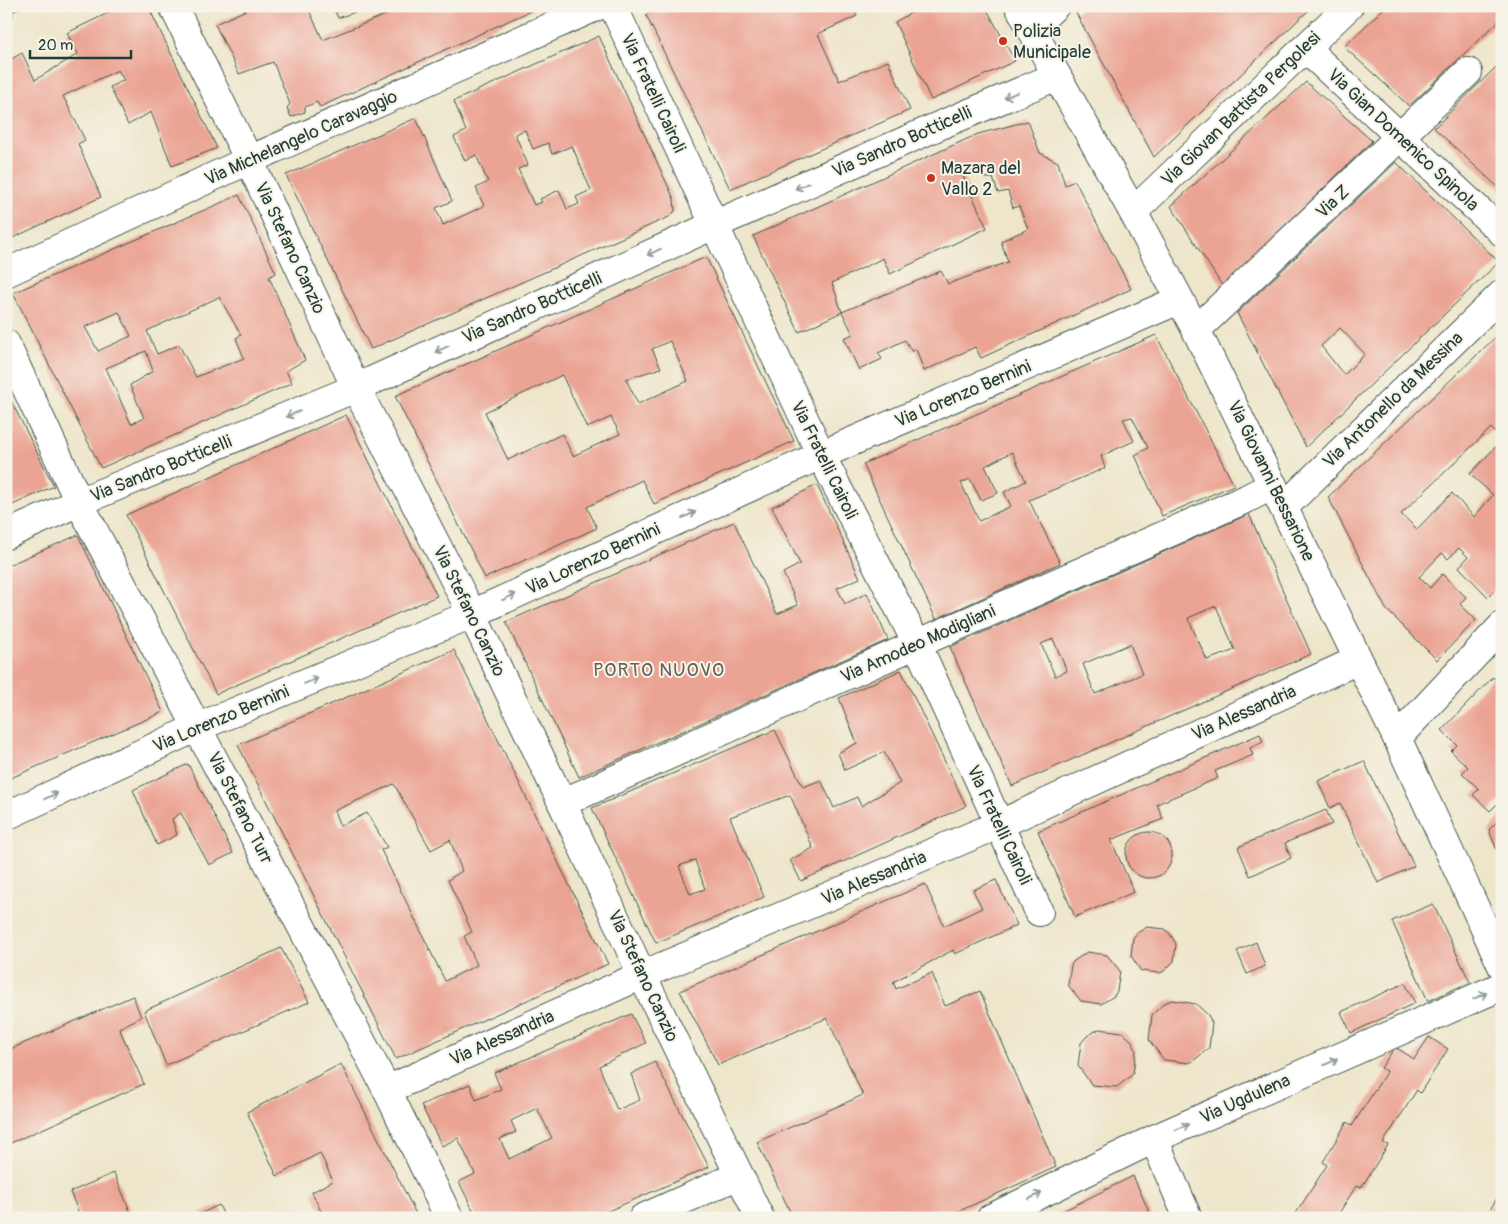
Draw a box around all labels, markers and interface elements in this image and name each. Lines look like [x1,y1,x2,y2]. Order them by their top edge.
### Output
place label: Polizia Municipale [1013,20,1091,64]
street label: Via Giovan Battista Pergolesi [1156,27,1326,191]
scale bar [30,28,131,60]
street label: Via Fratelli Cairoli [615,30,691,156]
marker: Polizia Municipale [997,35,1009,47]
text: 20 m [38,36,73,55]
street label: Via Gian Domenico Spinola [1322,64,1484,216]
street label: Via Michelangelo Caravaggio [201,85,401,191]
one-way arrow [1004,90,1019,100]
street label: Via Sandro Botticelli [829,101,975,183]
place label: Mazara del Vallo 2 [941,157,1021,201]
marker: Mazara del Vallo 2 [925,172,937,184]
street label: Via Stefano Canzio [249,178,331,318]
street label: Via Z [1311,180,1355,224]
one-way arrow [795,182,810,192]
one-way arrow [647,248,662,258]
street label: Via Sandro Botticelli [459,267,605,349]
street label: Via Antonello da Messina [1318,327,1468,473]
one-way arrow [435,345,450,354]
street label: Via Lorenzo Bernini [891,355,1035,433]
street label: Via Fratelli Cairoli [785,397,863,523]
street label: Via Giovanni Bessarione [1222,397,1320,565]
one-way arrow [286,410,301,419]
street label: Via Sandro Botticelli [87,430,235,508]
one-way arrow [681,510,696,519]
street label: Via Lorenzo Bernini [522,518,664,600]
street label: Via Stefano Canzio [427,542,511,681]
one-way arrow [501,592,516,602]
street label: Via Amodeo Modigliani [837,600,999,688]
district label: PORTO NUOVO [593,658,725,682]
one-way arrow [303,675,318,685]
street label: Via Lorenzo Bernini [149,680,293,758]
street label: Via Alessandria [1188,680,1300,746]
street label: Via Stefano Turr [202,748,278,868]
street label: Via Fratelli Cairoli [961,762,1037,888]
one-way arrow [43,790,58,800]
street label: Via Alessandria [818,846,930,910]
street label: Via Stefano Canzio [602,906,684,1046]
one-way arrow [1472,991,1487,1001]
street label: Via Alessandria [446,1005,558,1071]
one-way arrow [1323,1056,1338,1066]
street label: Via Ugdulena [1196,1069,1294,1129]
one-way arrow [1174,1121,1189,1131]
one-way arrow [1027,1191,1042,1201]

